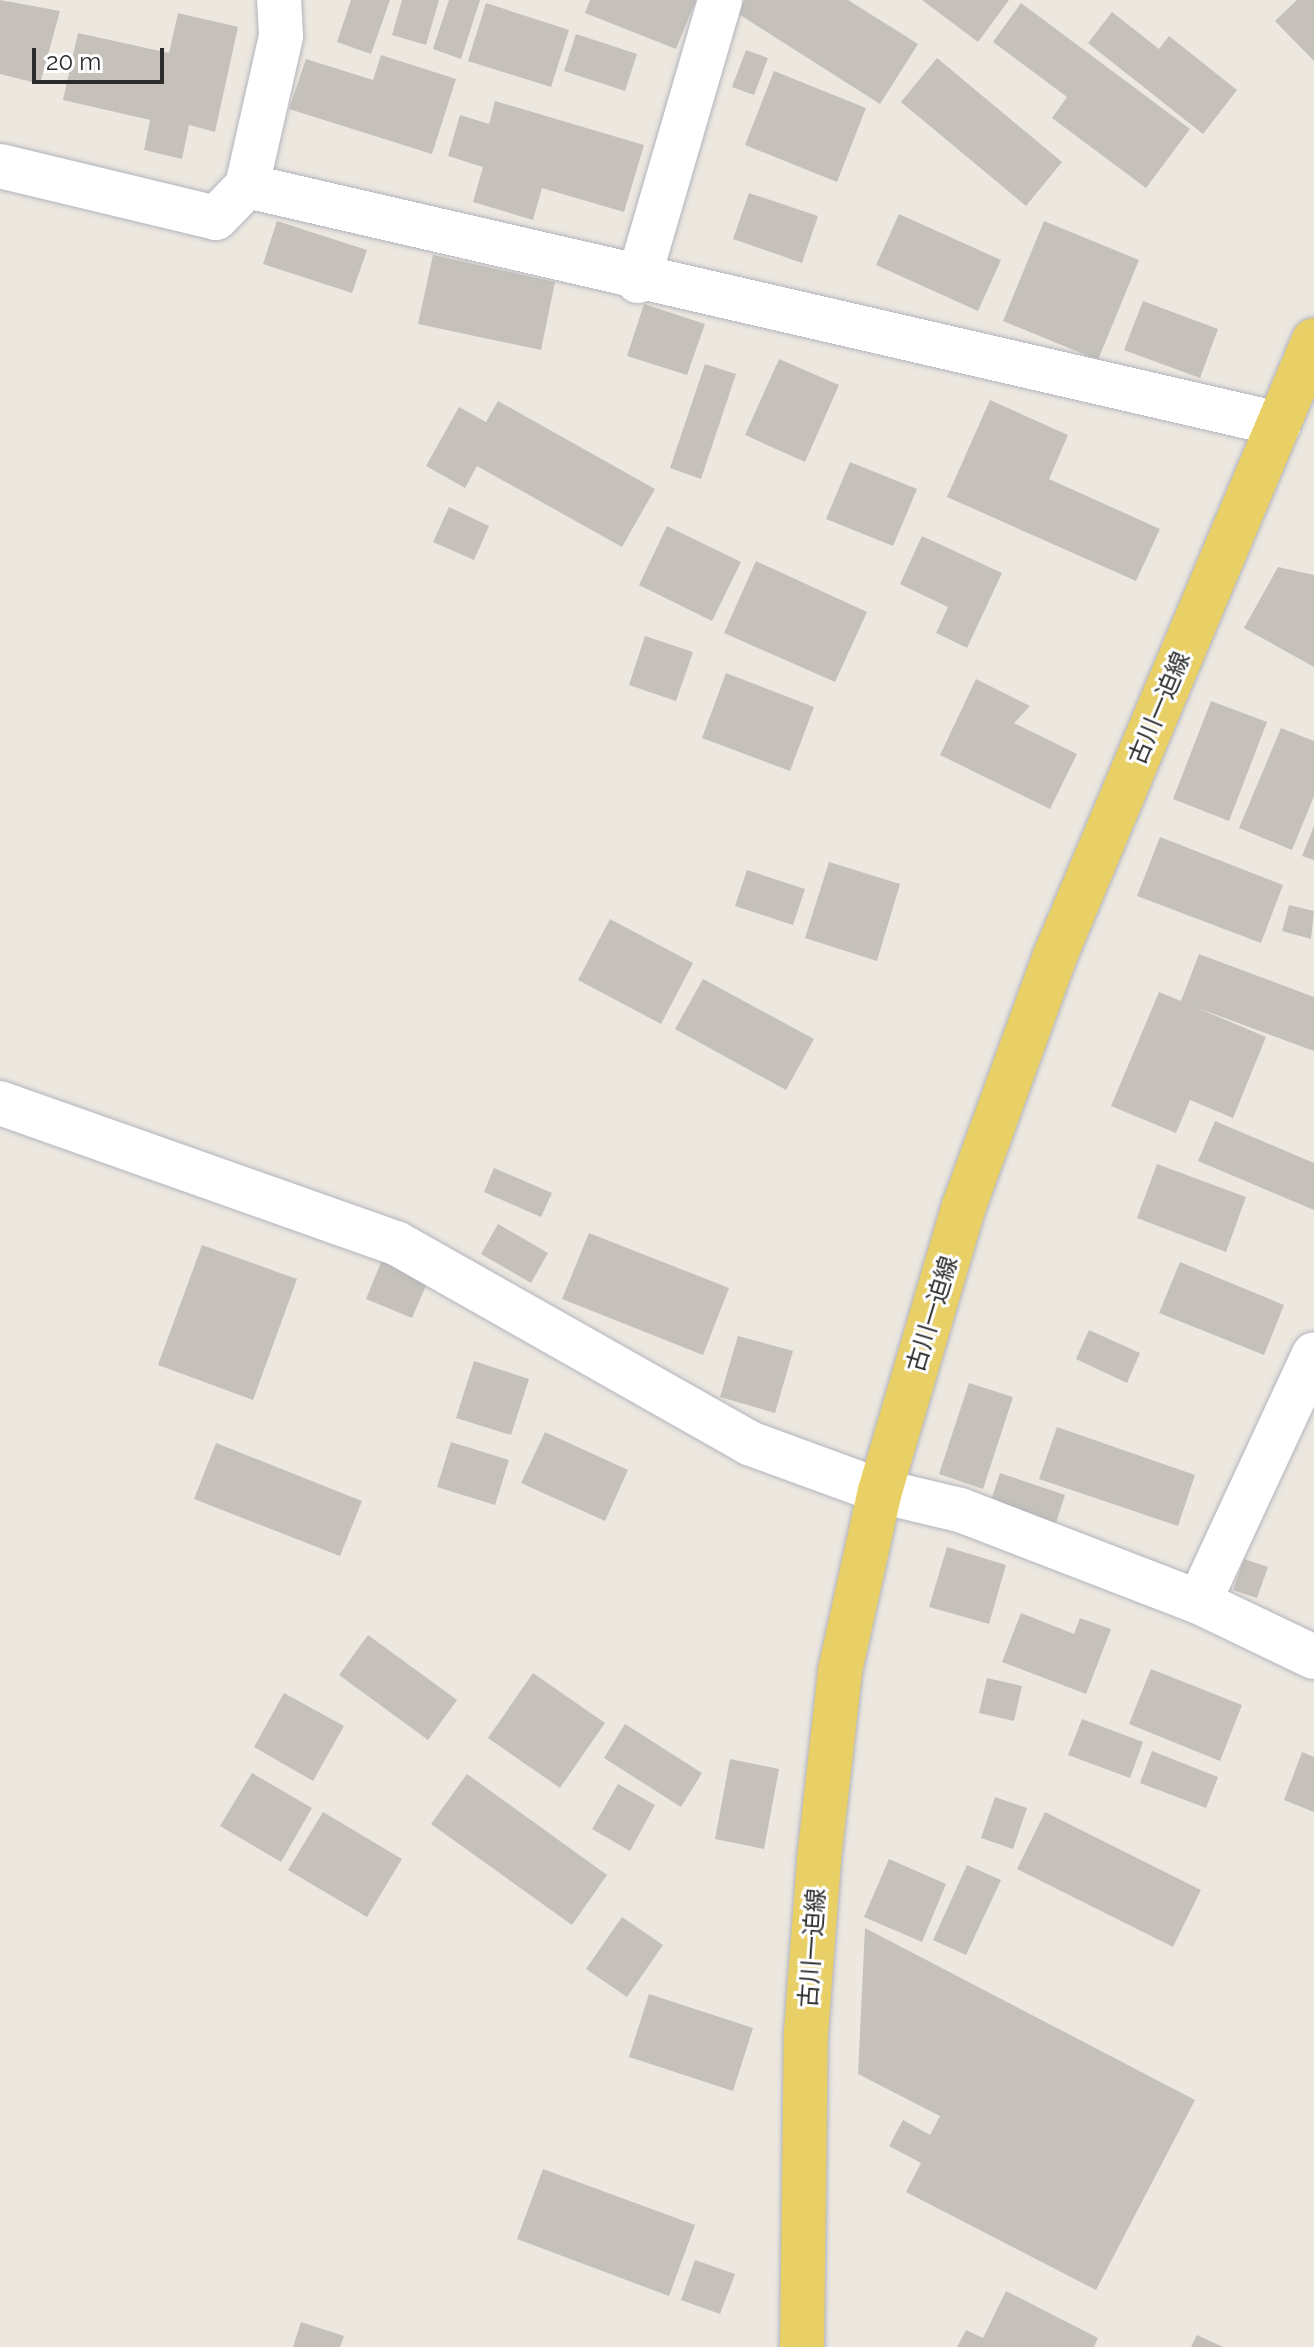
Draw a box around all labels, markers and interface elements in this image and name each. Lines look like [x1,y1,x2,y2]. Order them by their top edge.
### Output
scale bar [36,32,168,82]
text: 20 m [46,47,101,76]
street label: 古川一迫線 [1122,647,1196,769]
street label: 古川一迫線 [901,1252,963,1376]
street label: 古川一迫線 [793,1887,831,2009]

